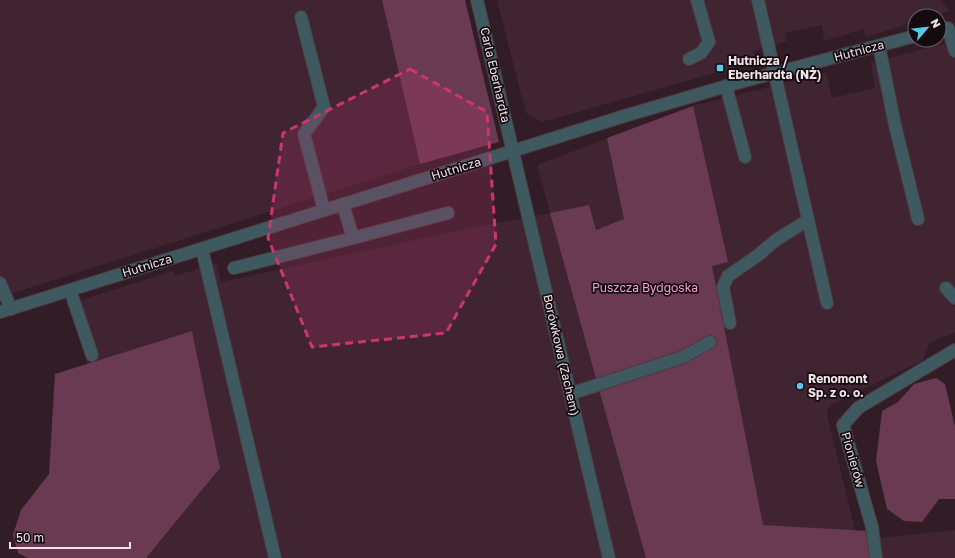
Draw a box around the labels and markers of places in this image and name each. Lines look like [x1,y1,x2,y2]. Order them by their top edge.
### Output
place label: Hutnicza / Eberhardta (NŻ) [728,53,821,82]
marker: Hutnicza / Eberhardta (NŻ) [715,63,725,73]
place label: Renomont Sp. z o. o. [808,371,868,400]
marker: Renomont Sp. z o. o. [795,381,805,391]

